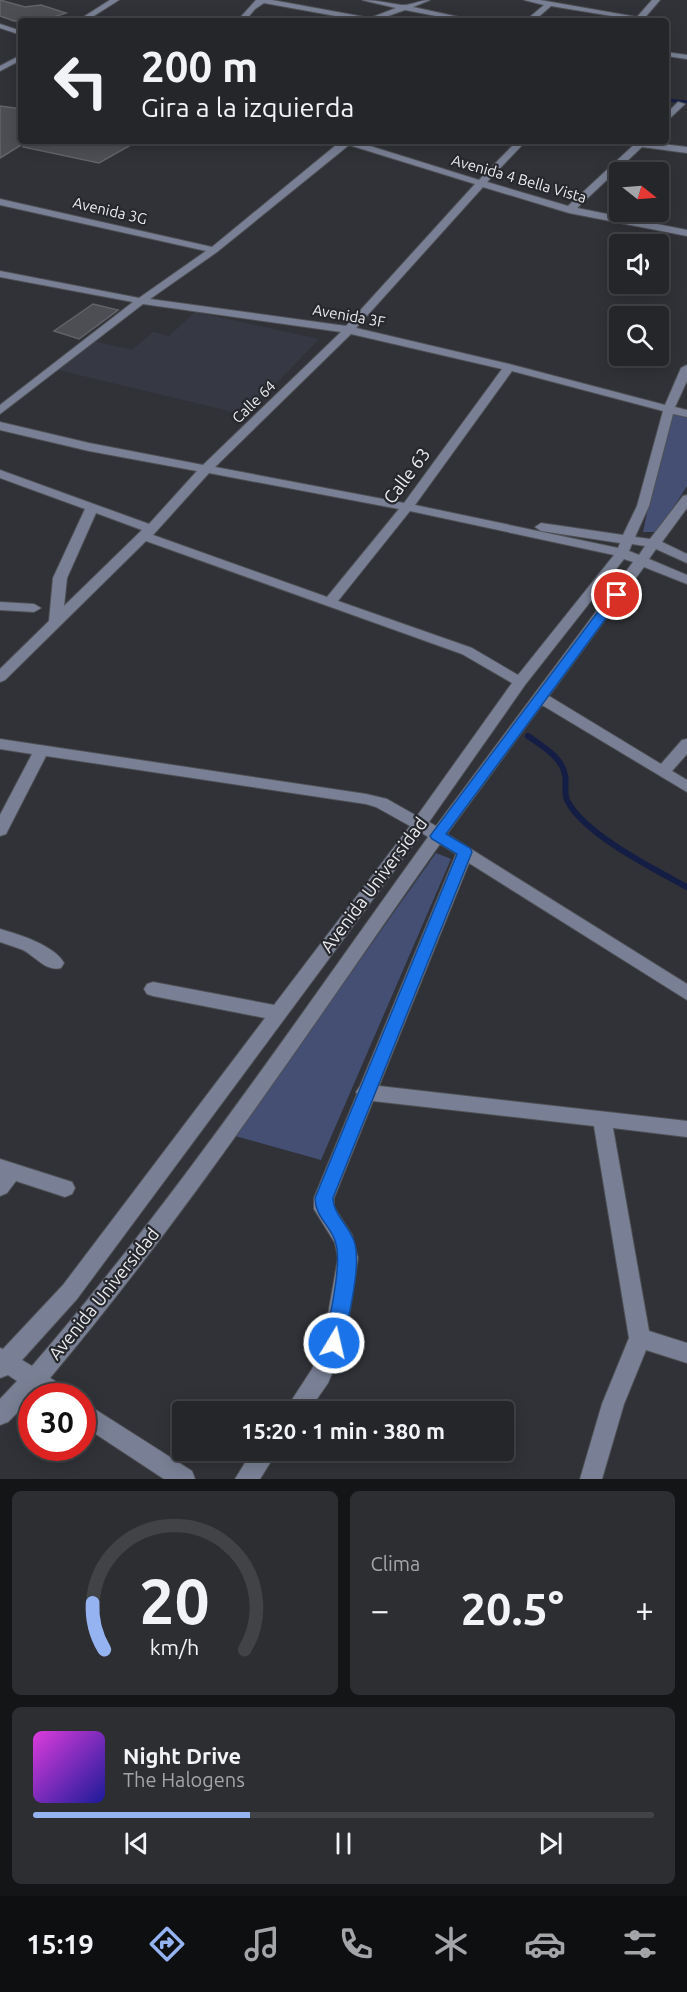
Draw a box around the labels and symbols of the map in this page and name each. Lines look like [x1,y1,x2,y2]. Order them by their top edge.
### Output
street label: Avenida 4 Bella Vista [450,151,589,206]
north arrow [609,162,669,222]
street label: Avenida 3G [71,194,149,227]
street label: Avenida 3F [311,301,387,330]
street label: Calle 64 [229,377,279,426]
street label: Calle 63 [379,444,433,507]
pin [591,569,642,620]
street label: Avenida Universidad [316,813,430,956]
street label: Avenida Universidad [44,1223,162,1363]
position arrow [302,1311,366,1375]
speed limit sign: 30 [18,1383,96,1461]

